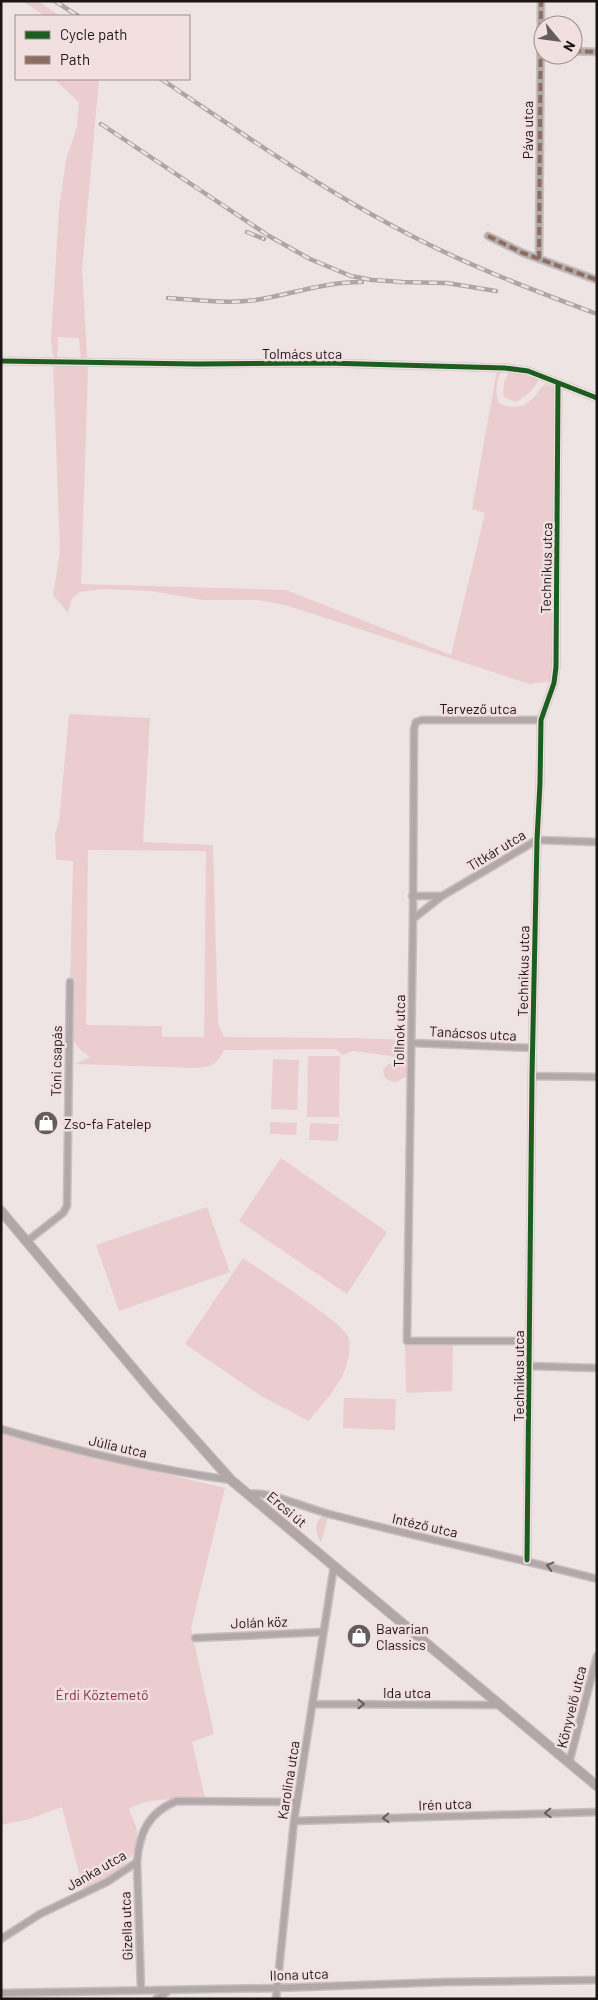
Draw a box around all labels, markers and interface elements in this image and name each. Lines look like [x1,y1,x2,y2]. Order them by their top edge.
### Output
legend [15,15,190,80]
north arrow [533,15,583,65]
text: Cycle path [60,25,127,43]
text: N [560,38,579,55]
text: Path [60,50,90,68]
street label: Páva utca [519,101,536,159]
street label: Tolmács utca [262,345,342,362]
street label: Technikus utca [537,522,555,614]
street label: Tervező utca [439,700,517,717]
street label: Titkár utca [464,826,528,874]
street label: Technikus utca [514,925,532,1017]
street label: Tollnok utca [390,994,408,1068]
street label: Tanácsos utca [429,1022,517,1044]
street label: Tóni csapás [47,1025,65,1097]
shop icon: Zso-fa Fatelep [33,1110,59,1136]
place label: Zso-fa Fatelep [64,1115,152,1132]
street label: Technikus utca [510,1330,527,1422]
street label: Júlia utca [87,1431,149,1461]
street label: Ercsi út [264,1488,310,1530]
street label: Intéző utca [390,1509,460,1541]
one-way arrow [545,1561,554,1572]
street label: Jolán köz [230,1613,288,1631]
place label: Bavarian Classics [376,1620,429,1653]
shop icon: Bavarian Classics [346,1623,372,1649]
street label: Könyvelő utca [553,1664,589,1750]
street label: Ida utca [383,1684,431,1701]
park label: Érdi Köztemető [55,1686,149,1703]
one-way arrow [358,1699,365,1709]
street label: Karolina utca [273,1739,303,1821]
street label: Irén utca [418,1795,472,1813]
one-way arrow [544,1808,552,1819]
one-way arrow [381,1813,389,1824]
street label: Janka utca [63,1846,129,1894]
street label: Gizella utca [116,1891,136,1961]
street label: Ilona utca [269,1964,329,1984]

